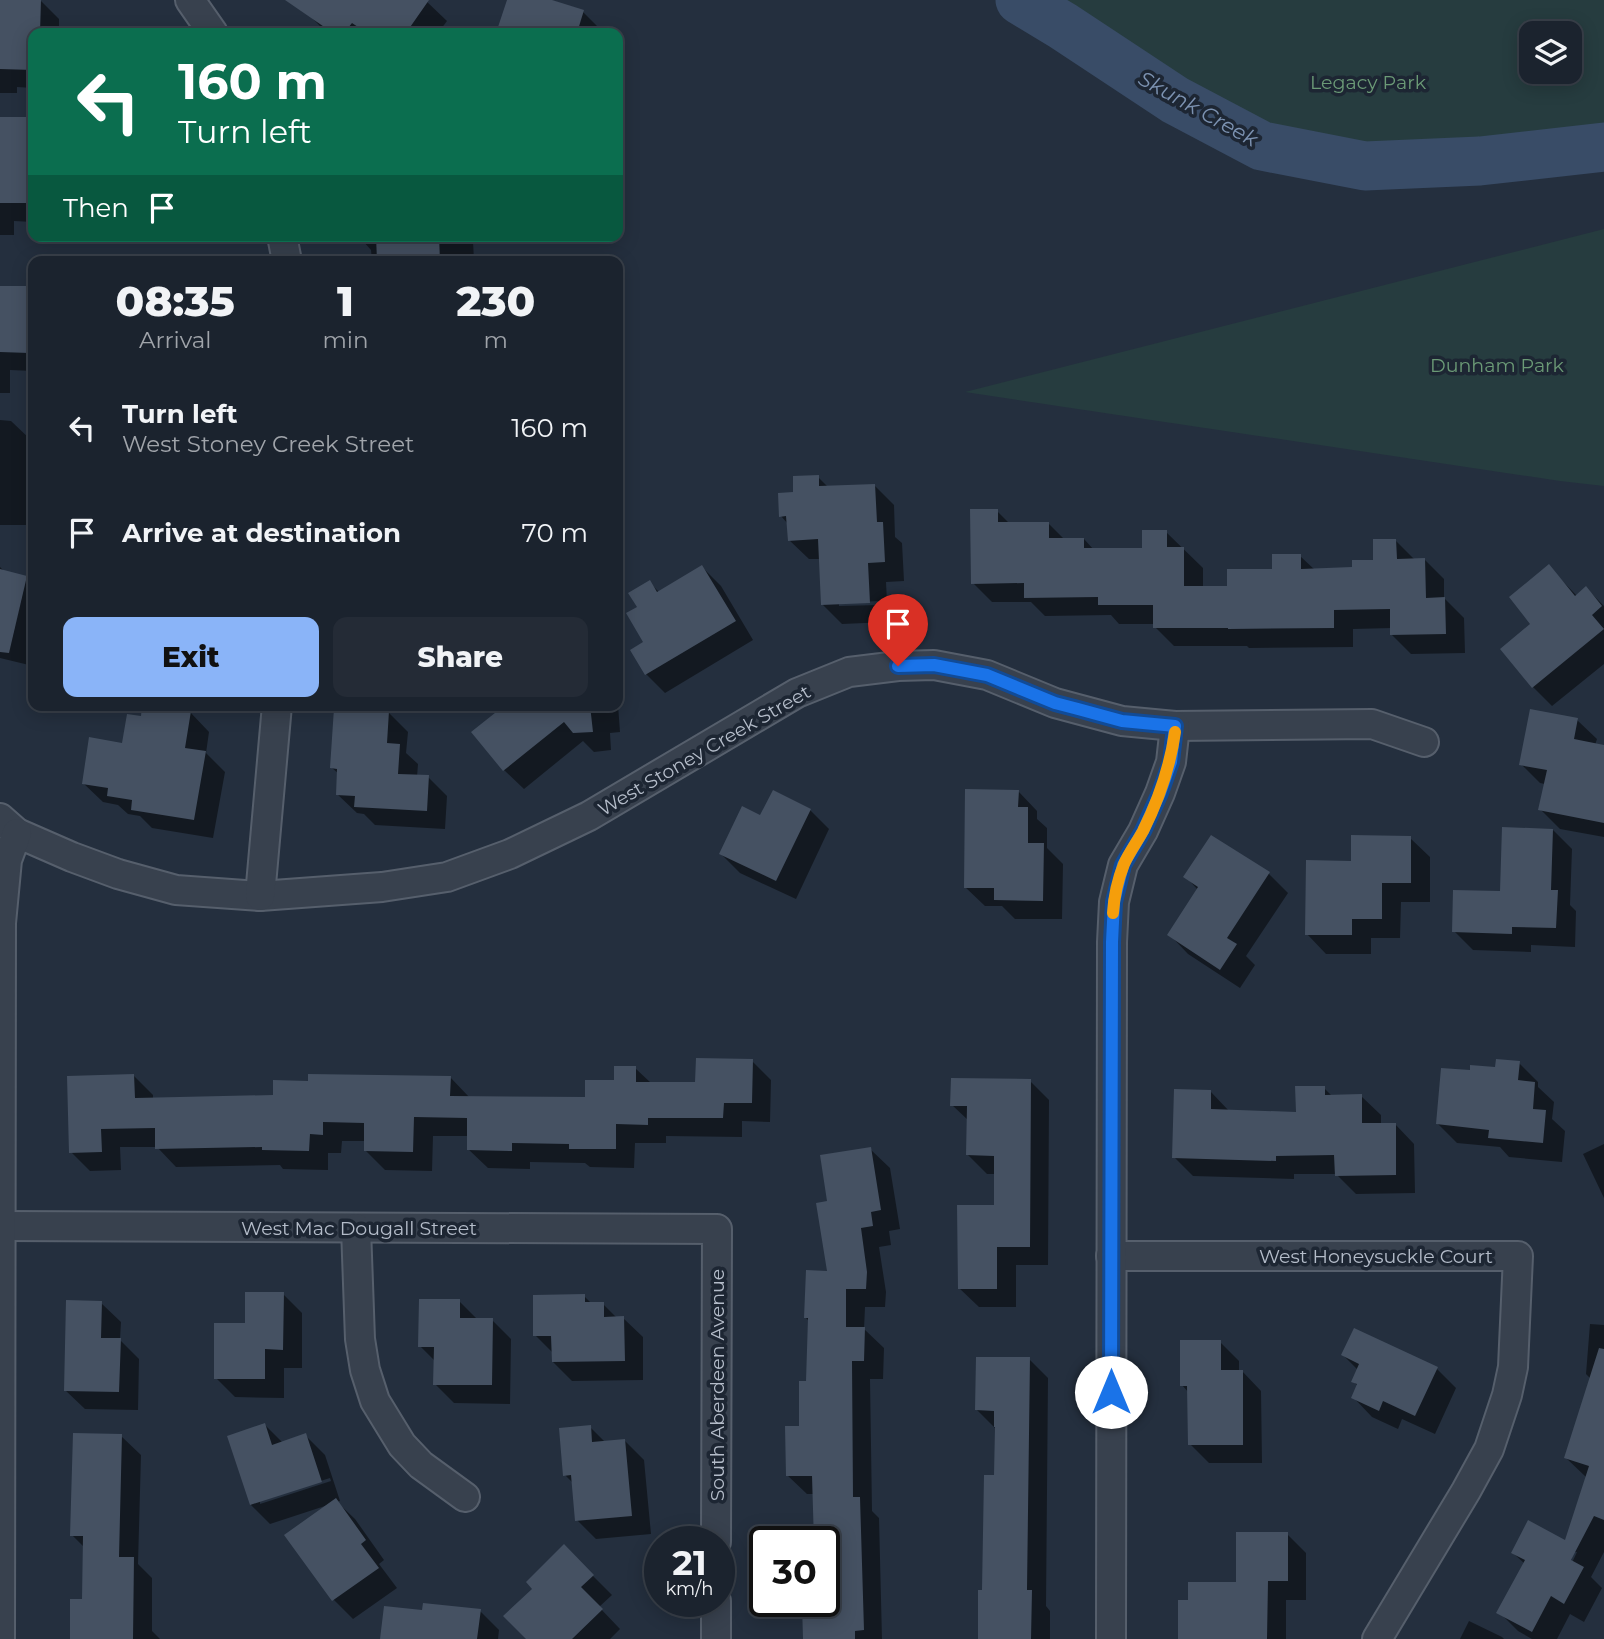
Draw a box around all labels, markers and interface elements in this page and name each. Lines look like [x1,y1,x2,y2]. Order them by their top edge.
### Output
map controls [1519,21,1582,84]
button: layers [1519,21,1582,84]
text: 160 m [178,52,327,111]
icon: left [63,56,154,147]
water label: Skunk Creek [1134,65,1264,152]
park label: Legacy Park [1310,71,1427,94]
text: Turn left [178,112,312,151]
icon: arrive [143,189,181,227]
text: Then [63,192,129,224]
text: 08:35 [116,275,235,327]
text: 1 [337,275,354,327]
text: 230 [456,275,535,327]
text: Arrival [139,326,211,354]
text: min [322,326,369,354]
text: m [484,326,508,354]
park label: Dunham Park [1430,354,1565,377]
text: Turn left [122,398,238,430]
icon: left [63,409,101,447]
text: 160 m [511,412,588,444]
text: West Stoney Creek Street [122,430,414,458]
icon: arrive [63,514,101,552]
text: Arrive at destination [122,517,401,549]
text: 70 m [522,517,588,549]
pin [868,594,928,666]
icon: arrive [879,605,917,643]
button: Exit [63,617,319,697]
button: Share [333,617,588,697]
street label: West Stoney Creek Street [594,680,815,821]
street label: West Mac Dougall Street [241,1217,477,1240]
street label: West Honeysuckle Court [1259,1245,1493,1268]
street label: South Aberdeen Avenue [706,1269,729,1501]
position arrow [1074,1355,1148,1429]
speed limit sign: 30 [749,1526,840,1617]
text: 21 [672,1541,707,1584]
text: km/h [665,1578,714,1600]

